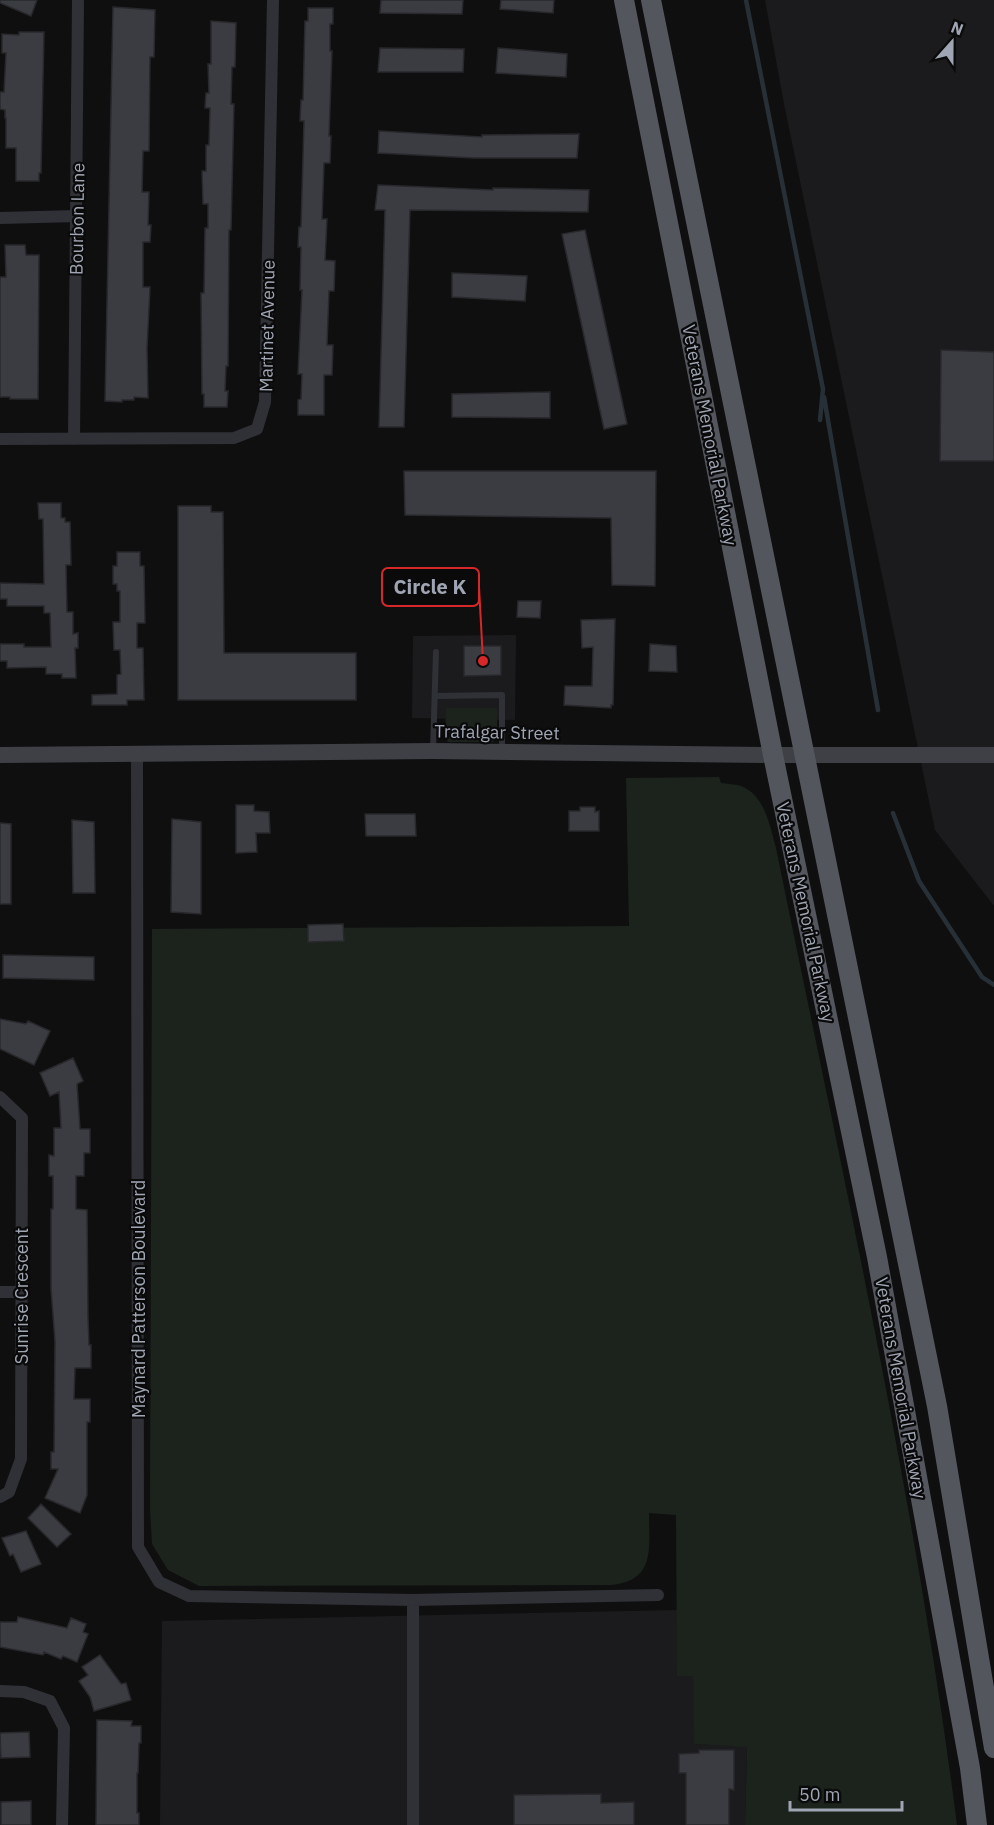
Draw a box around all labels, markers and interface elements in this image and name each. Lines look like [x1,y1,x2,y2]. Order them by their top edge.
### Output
north arrow [922,12,982,72]
text: N [948,17,966,39]
street label: Bourbon Lane [65,163,89,275]
street label: Martinet Avenue [254,259,280,392]
street label: Veterans Memorial Parkway [677,323,743,547]
callout: Circle K [382,568,479,606]
text: Circle K [394,573,467,600]
street label: Trafalgar Street [434,719,560,745]
street label: Veterans Memorial Parkway [771,800,841,1024]
street label: Maynard Patterson Boulevard [127,1180,150,1418]
street label: Sunrise Crescent [10,1228,33,1364]
street label: Veterans Memorial Parkway [870,1275,932,1501]
scale bar [790,1774,902,1812]
text: 50 m [799,1783,841,1806]

